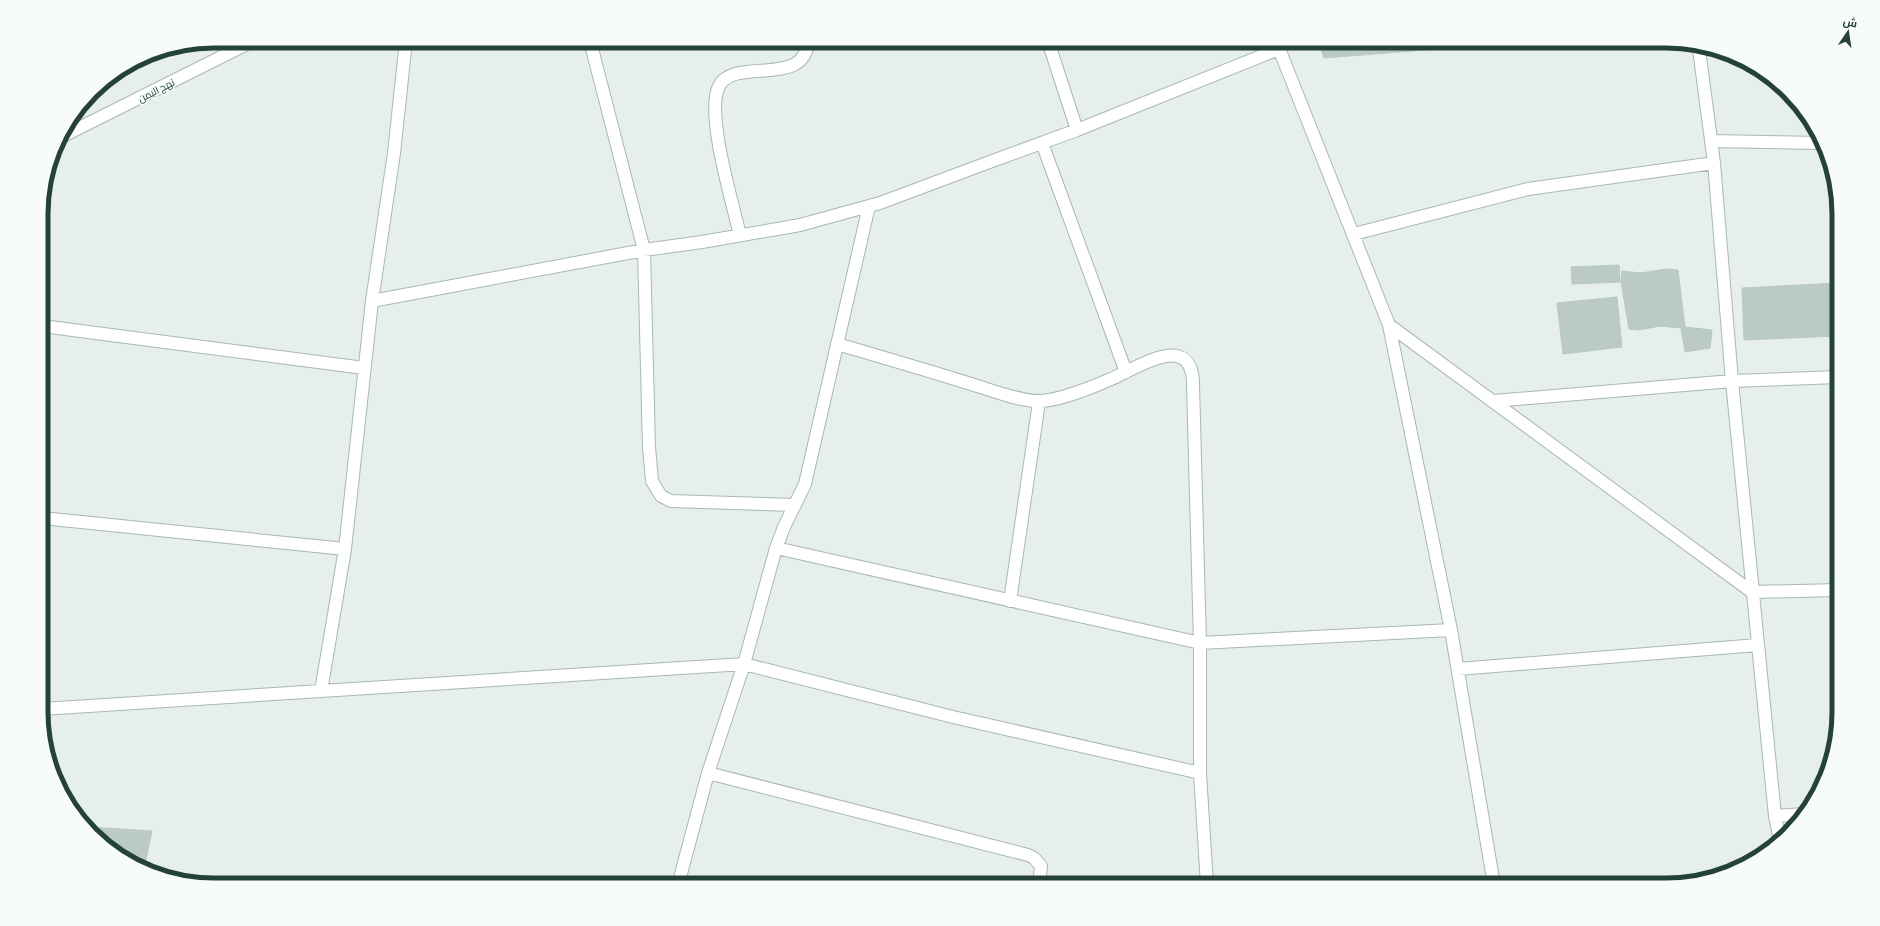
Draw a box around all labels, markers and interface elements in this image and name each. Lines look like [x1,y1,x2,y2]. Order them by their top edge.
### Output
north arrow [1828,12,1868,52]
text: ش [1842,14,1859,31]
street label: نهج اليمن [136,76,177,105]

